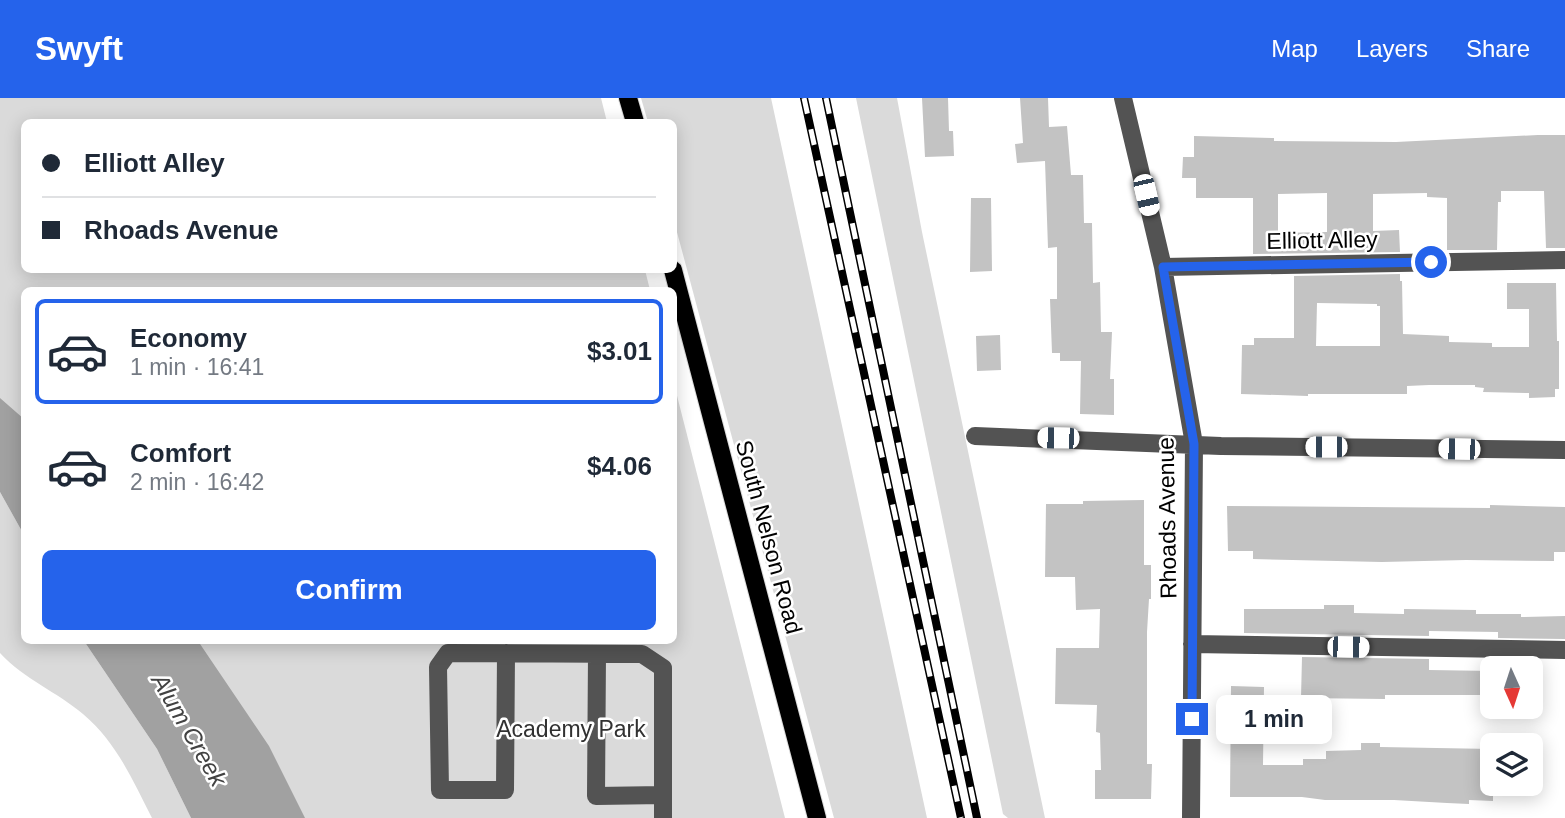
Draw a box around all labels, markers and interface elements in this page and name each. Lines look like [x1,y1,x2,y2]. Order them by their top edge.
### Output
text: Swyft [35,30,123,67]
text: Map [1271,35,1318,62]
text: Layers [1356,35,1428,62]
text: Share [1466,35,1530,62]
text: Elliott Alley [84,148,225,178]
car [1132,172,1161,218]
text: Rhoads Avenue [84,215,279,245]
street label: Elliott Alley [1266,226,1378,254]
route start [1415,246,1447,278]
icon: car [46,320,109,383]
text: Economy [130,323,247,353]
text: $3.01 [587,336,652,366]
text: 1 min · 16:41 [130,354,264,380]
car [1037,427,1080,449]
icon: car [46,435,109,498]
street label: South Nelson Road [731,437,807,637]
street label: Rhoads Avenue [1153,437,1181,599]
car [1306,437,1348,458]
text: Comfort [130,438,231,468]
car [1438,438,1481,460]
text: $4.06 [587,451,652,481]
text: 2 min · 16:42 [130,469,264,495]
button: Confirm [42,550,656,630]
car [1327,636,1370,658]
north arrow [1480,656,1544,719]
map controls [1480,656,1543,796]
water label: Alum Creek [145,667,233,793]
callout: 1 min [1216,694,1332,744]
route end [1176,703,1208,735]
text: 1 min [1244,706,1304,732]
park label: Academy Park [496,716,646,742]
button: layers [1480,733,1543,796]

